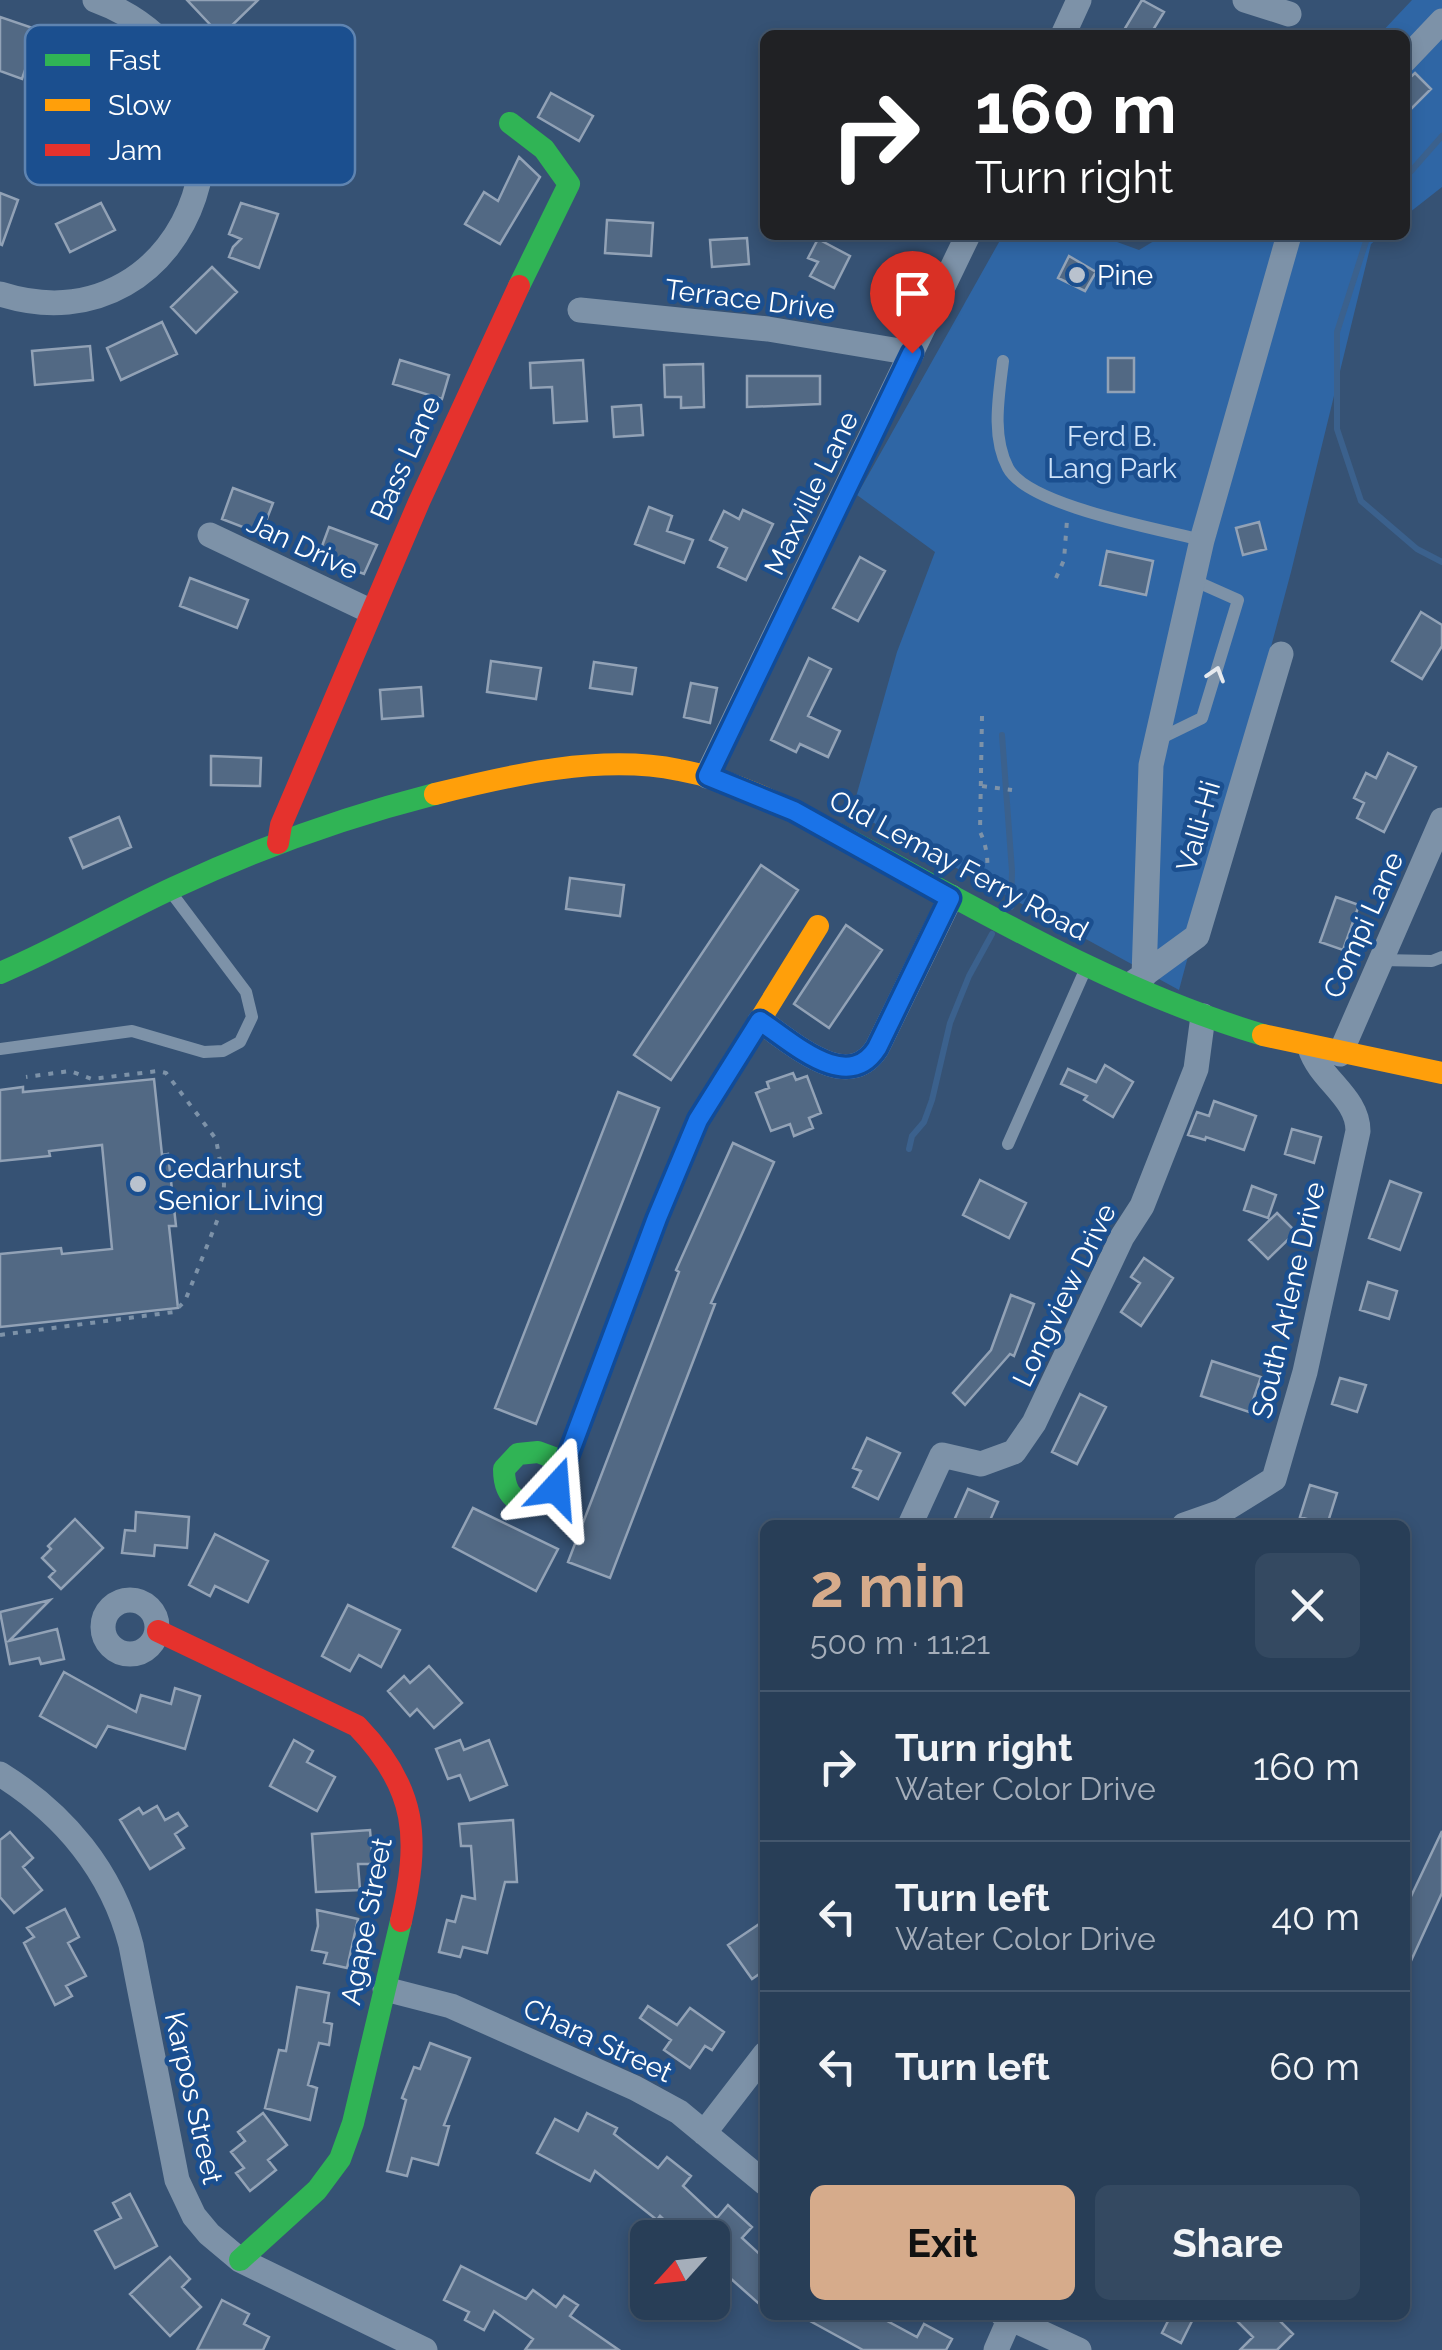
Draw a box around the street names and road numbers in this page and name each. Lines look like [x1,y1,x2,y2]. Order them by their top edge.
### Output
street label: Terrace Drive [663,273,837,326]
street label: Bass Lane [363,391,447,525]
street label: Maxville Lane [758,406,865,580]
street label: Jan Drive [242,506,364,587]
street label: Valli-Hi [1170,777,1227,875]
street label: Old Lemay Ferry Road [824,783,1094,948]
street label: Compi Lane [1317,847,1410,1003]
street label: South Arlene Drive [1245,1179,1332,1422]
street label: Longview Drive [1006,1198,1123,1392]
street label: Agape Street [334,1834,399,2007]
street label: Chara Street [518,1992,678,2090]
street label: Karpos Street [158,2009,229,2188]

